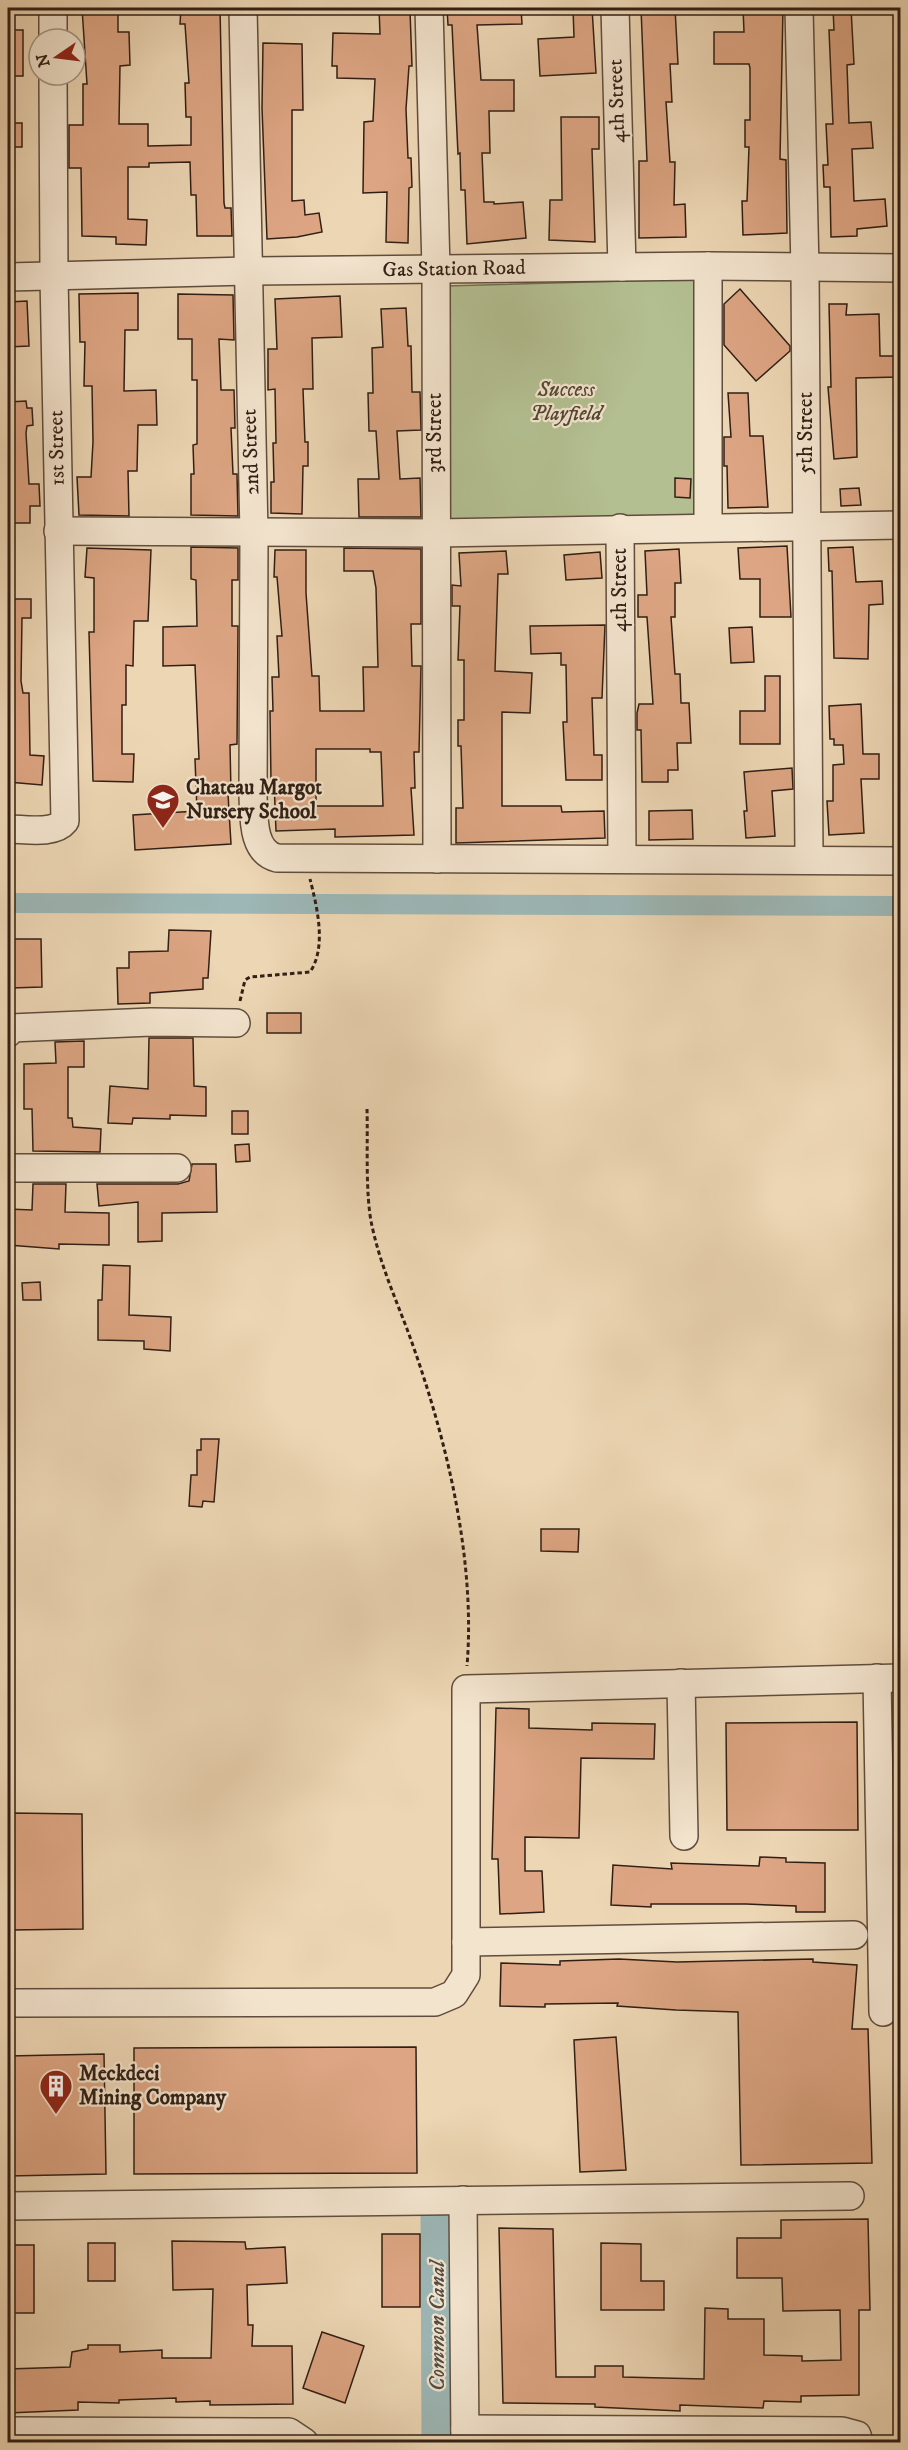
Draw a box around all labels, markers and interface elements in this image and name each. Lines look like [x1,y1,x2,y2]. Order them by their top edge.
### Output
north arrow [27,27,87,87]
text: N [32,52,55,69]
street label: 4th Street [603,58,631,143]
street label: Gas Station Road [382,255,526,283]
park label: Success Playfield [530,377,605,427]
street label: 5th Street [793,392,819,474]
street label: 3rd Street [422,393,448,473]
street label: 2nd Street [237,408,265,495]
street label: 1st Street [43,410,71,486]
street label: 4th Street [607,548,633,632]
place label: Chateau Margot Nursery School [186,775,322,825]
school or university icon: Chateau Margot Nursery School [145,782,181,829]
place label: Meckdeci Mining Company [79,2061,227,2111]
building icon: Meckdeci Mining Company [38,2068,74,2115]
water label: Common Canal [424,2259,451,2391]

